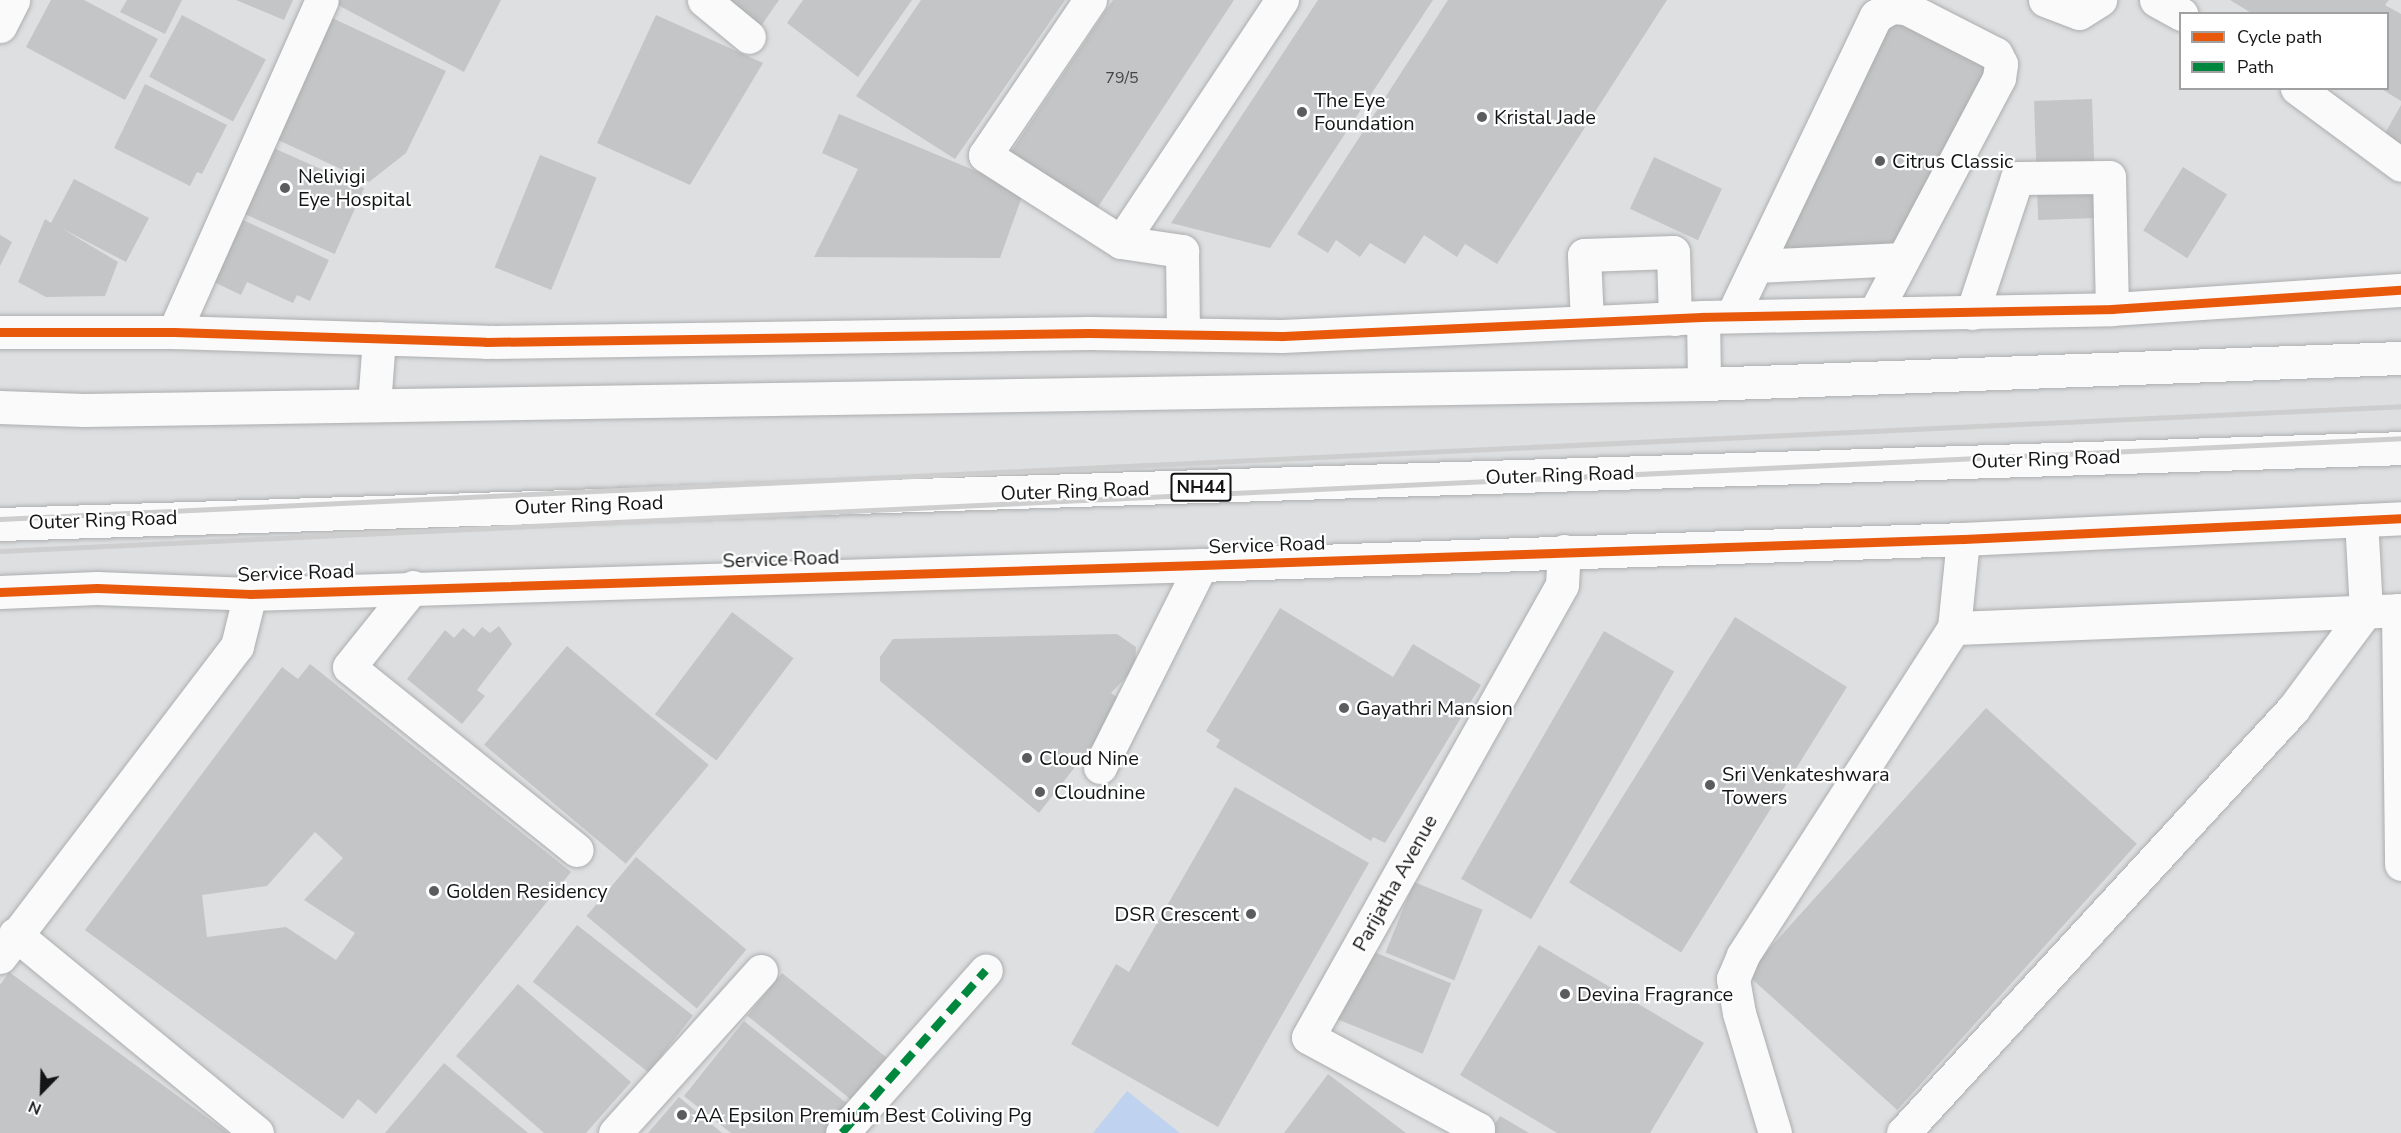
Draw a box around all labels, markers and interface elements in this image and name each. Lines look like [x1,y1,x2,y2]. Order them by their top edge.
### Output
legend [2179,12,2389,90]
text: Cycle path [2237,25,2322,49]
text: Path [2237,55,2274,79]
house number: 79/5 [1105,68,1139,88]
place label: The Eye Foundation [1314,88,1415,135]
marker: The Eye Foundation [1295,105,1309,119]
place label: Kristal Jade [1494,105,1596,129]
marker: Kristal Jade [1475,110,1489,124]
place label: Citrus Classic [1892,149,2013,173]
marker: Citrus Classic [1873,154,1887,168]
place label: Nelivigi Eye Hospital [298,164,411,211]
marker: Nelivigi Eye Hospital [276,179,294,197]
street label: Outer Ring Road [1971,444,2121,474]
street label: Outer Ring Road [1485,460,1635,490]
road number: NH44 [1170,472,1232,502]
street label: Outer Ring Road [1000,476,1150,506]
street label: Outer Ring Road [514,490,664,520]
street label: Outer Ring Road [28,505,178,535]
street label: Service Road [1208,531,1326,559]
street label: Service Road [722,545,840,573]
street label: Service Road [237,559,355,587]
place label: Gayathri Mansion [1356,696,1513,720]
marker: Gayathri Mansion [1337,701,1351,715]
place label: Cloud Nine [1039,746,1139,770]
marker: Cloud Nine [1020,751,1034,765]
place label: Sri Venkateshwara Towers [1722,762,1890,809]
marker: Sri Venkateshwara Towers [1703,778,1717,792]
place label: Cloudnine [1054,780,1145,804]
marker: Cloudnine [1031,783,1049,801]
street label: Parijatha Avenue [1348,811,1442,955]
place label: Golden Residency [446,879,608,903]
marker: Golden Residency [427,884,441,898]
place label: DSR Crescent [1115,902,1239,926]
marker: DSR Crescent [1244,907,1258,921]
place label: Devina Fragrance [1577,982,1733,1006]
marker: Devina Fragrance [1558,987,1572,1001]
north arrow [12,1061,72,1121]
text: N [25,1095,45,1120]
place label: AA Epsilon Premium Best Coliving Pg [694,1103,1032,1127]
marker: AA Epsilon Premium Best Coliving Pg [675,1108,689,1122]

